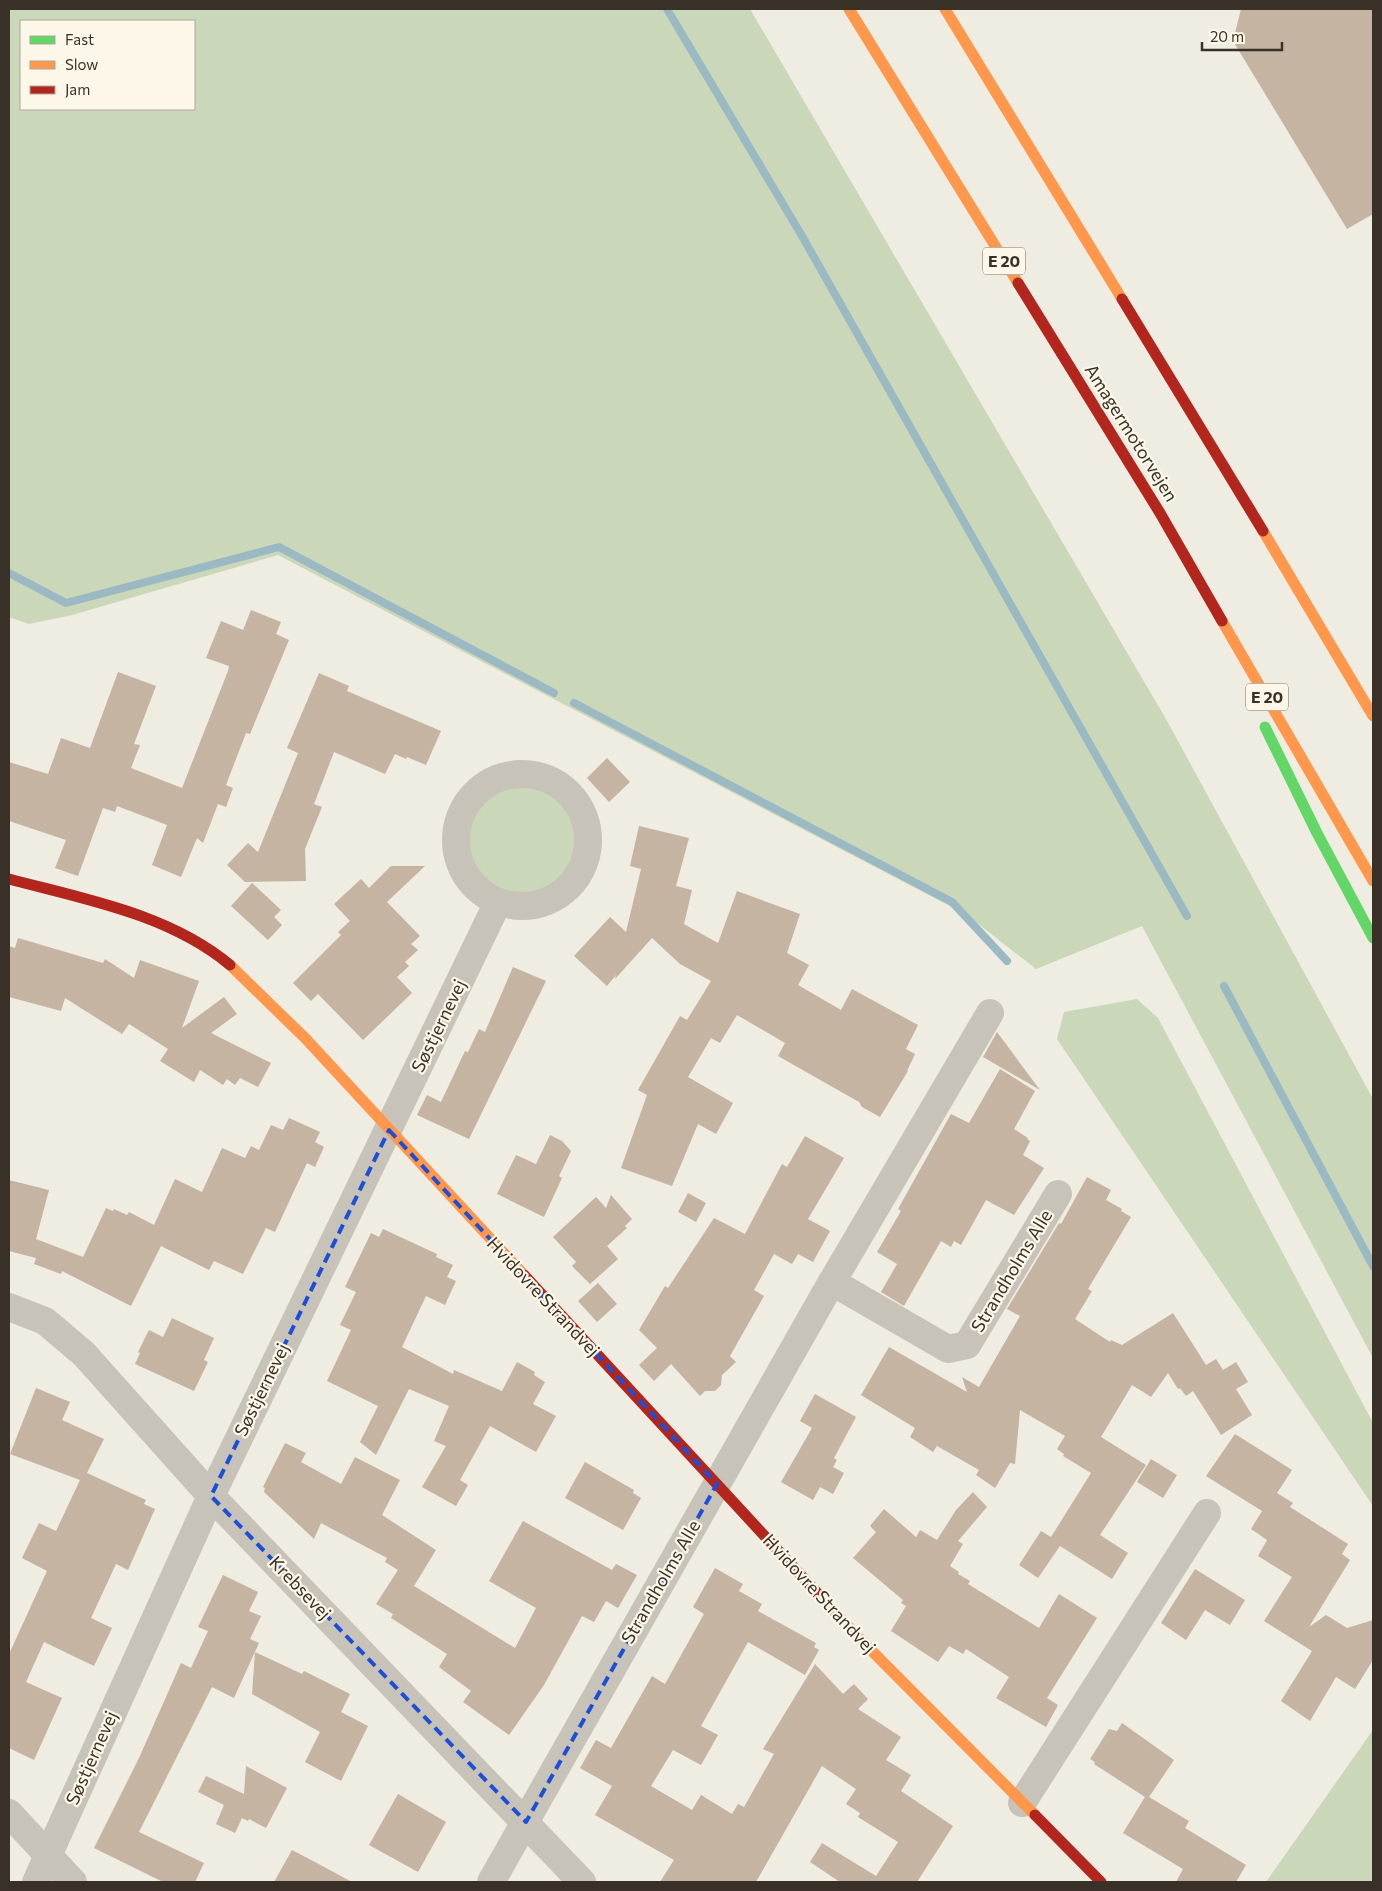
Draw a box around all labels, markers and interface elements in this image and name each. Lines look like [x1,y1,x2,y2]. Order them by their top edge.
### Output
legend [20,20,195,110]
scale bar [1202,20,1282,52]
text: 20 m [1210,27,1244,45]
text: Fast [65,30,94,48]
text: Slow [65,55,98,73]
text: Jam [65,80,90,98]
road number: E 20 [983,248,1025,274]
street label: Amagermotorvejen [1081,360,1183,505]
road number: E 20 [1246,684,1288,710]
street label: Søstjernevej [406,976,470,1076]
street label: Strandholms Alle [966,1205,1056,1336]
street label: Hvidovre Strandvej [483,1232,605,1361]
street label: Søstjernevej [229,1340,293,1440]
street label: Strandholms Alle [616,1516,704,1647]
street label: Hvidovre Strandvej [759,1529,881,1658]
street label: Krebsevej [265,1551,336,1624]
street label: Søstjernevej [61,1707,122,1808]

